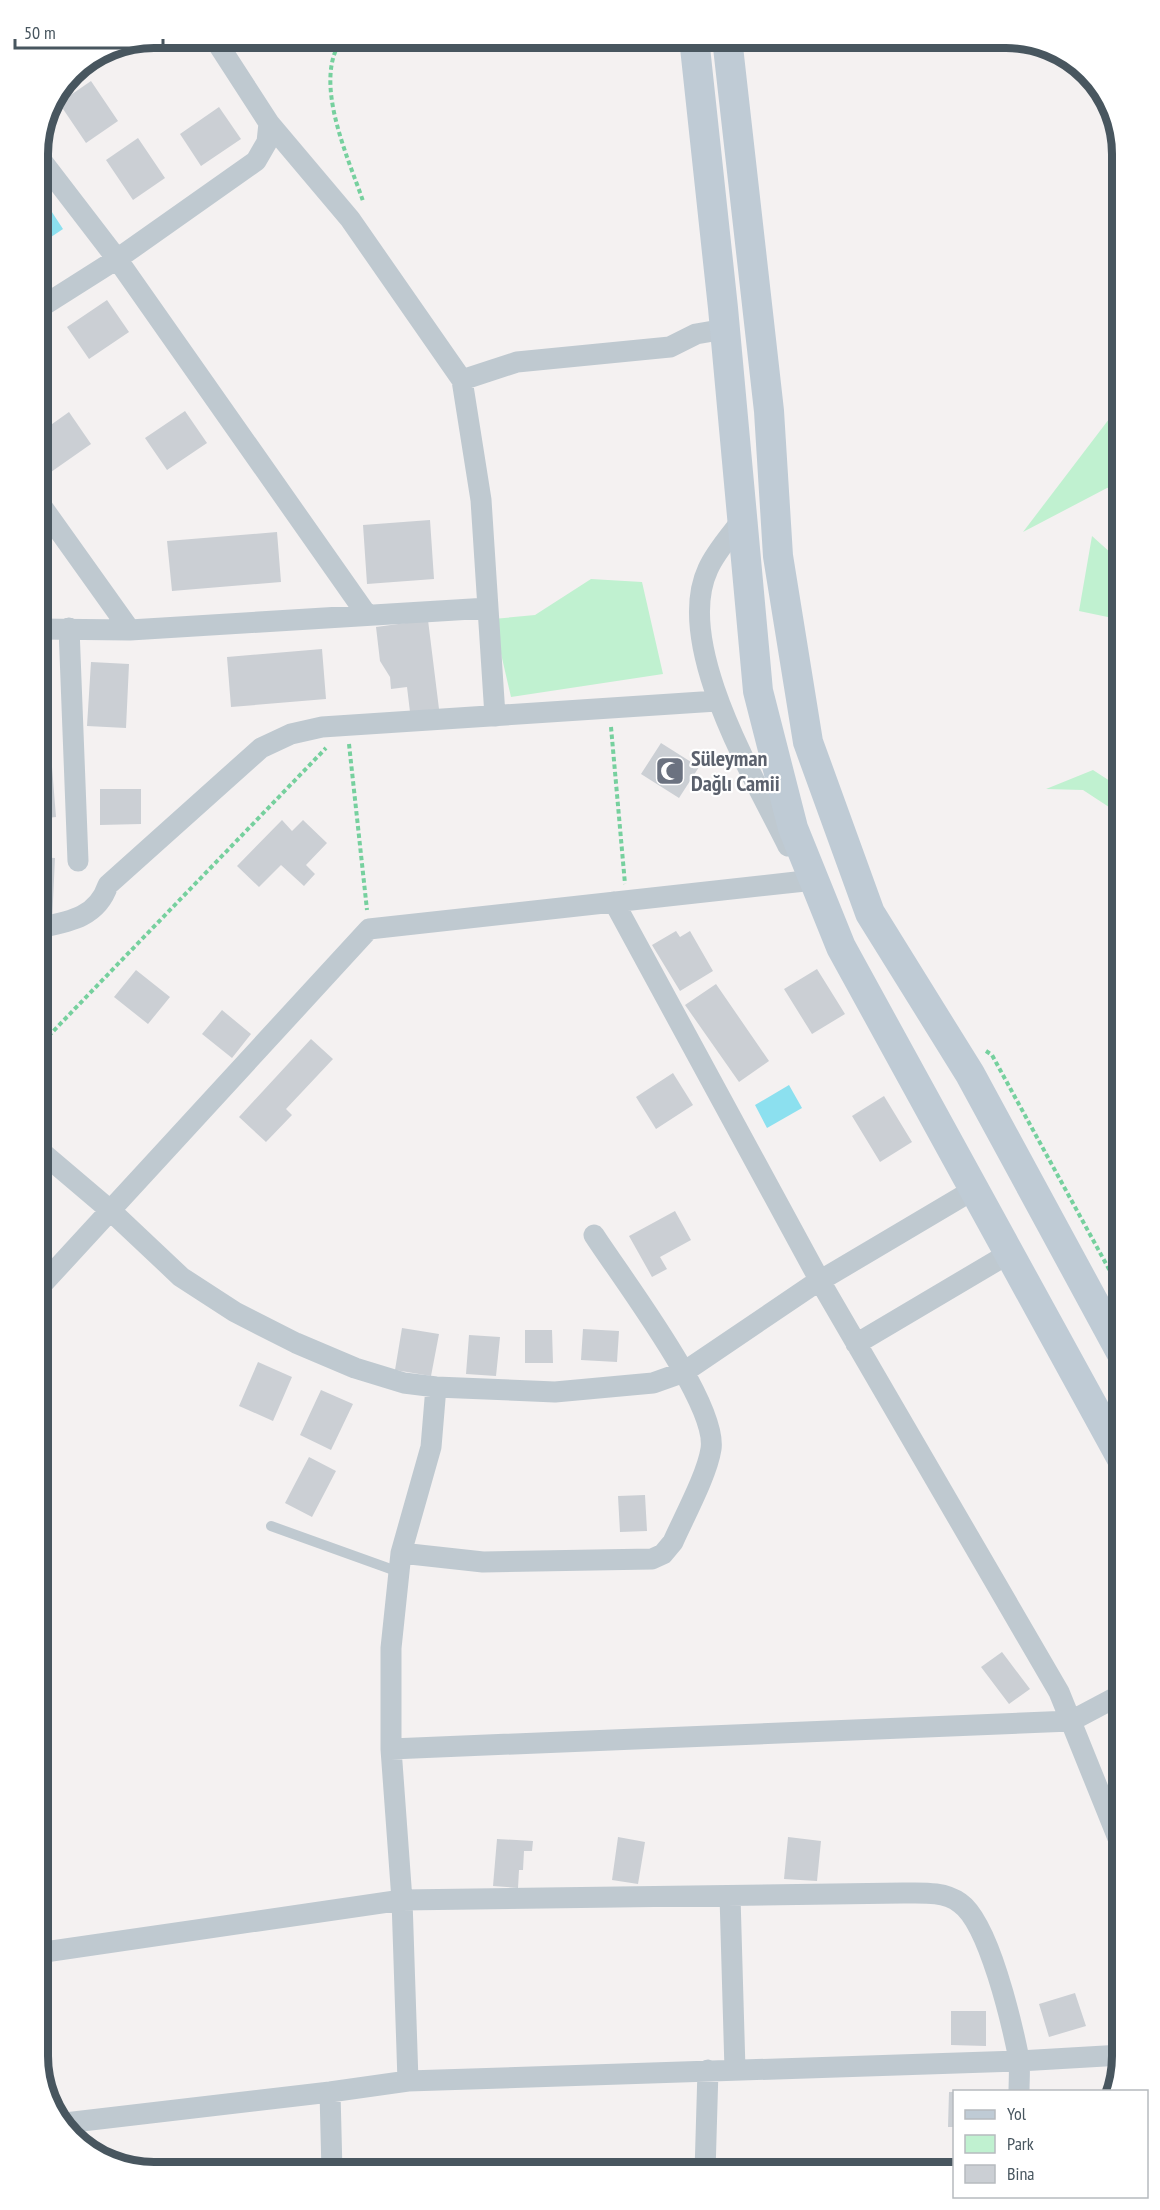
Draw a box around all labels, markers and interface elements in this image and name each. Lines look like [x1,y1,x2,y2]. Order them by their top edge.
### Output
scale bar [15,12,164,50]
text: 50 m [24,21,56,44]
place label: Süleyman Dağlı Camii [691,744,780,797]
mosque icon: Süleyman Dağlı Camii [654,755,686,787]
legend [953,2090,1148,2198]
text: Yol [1007,2102,1027,2125]
text: Park [1007,2132,1034,2155]
text: Bina [1007,2162,1035,2185]

